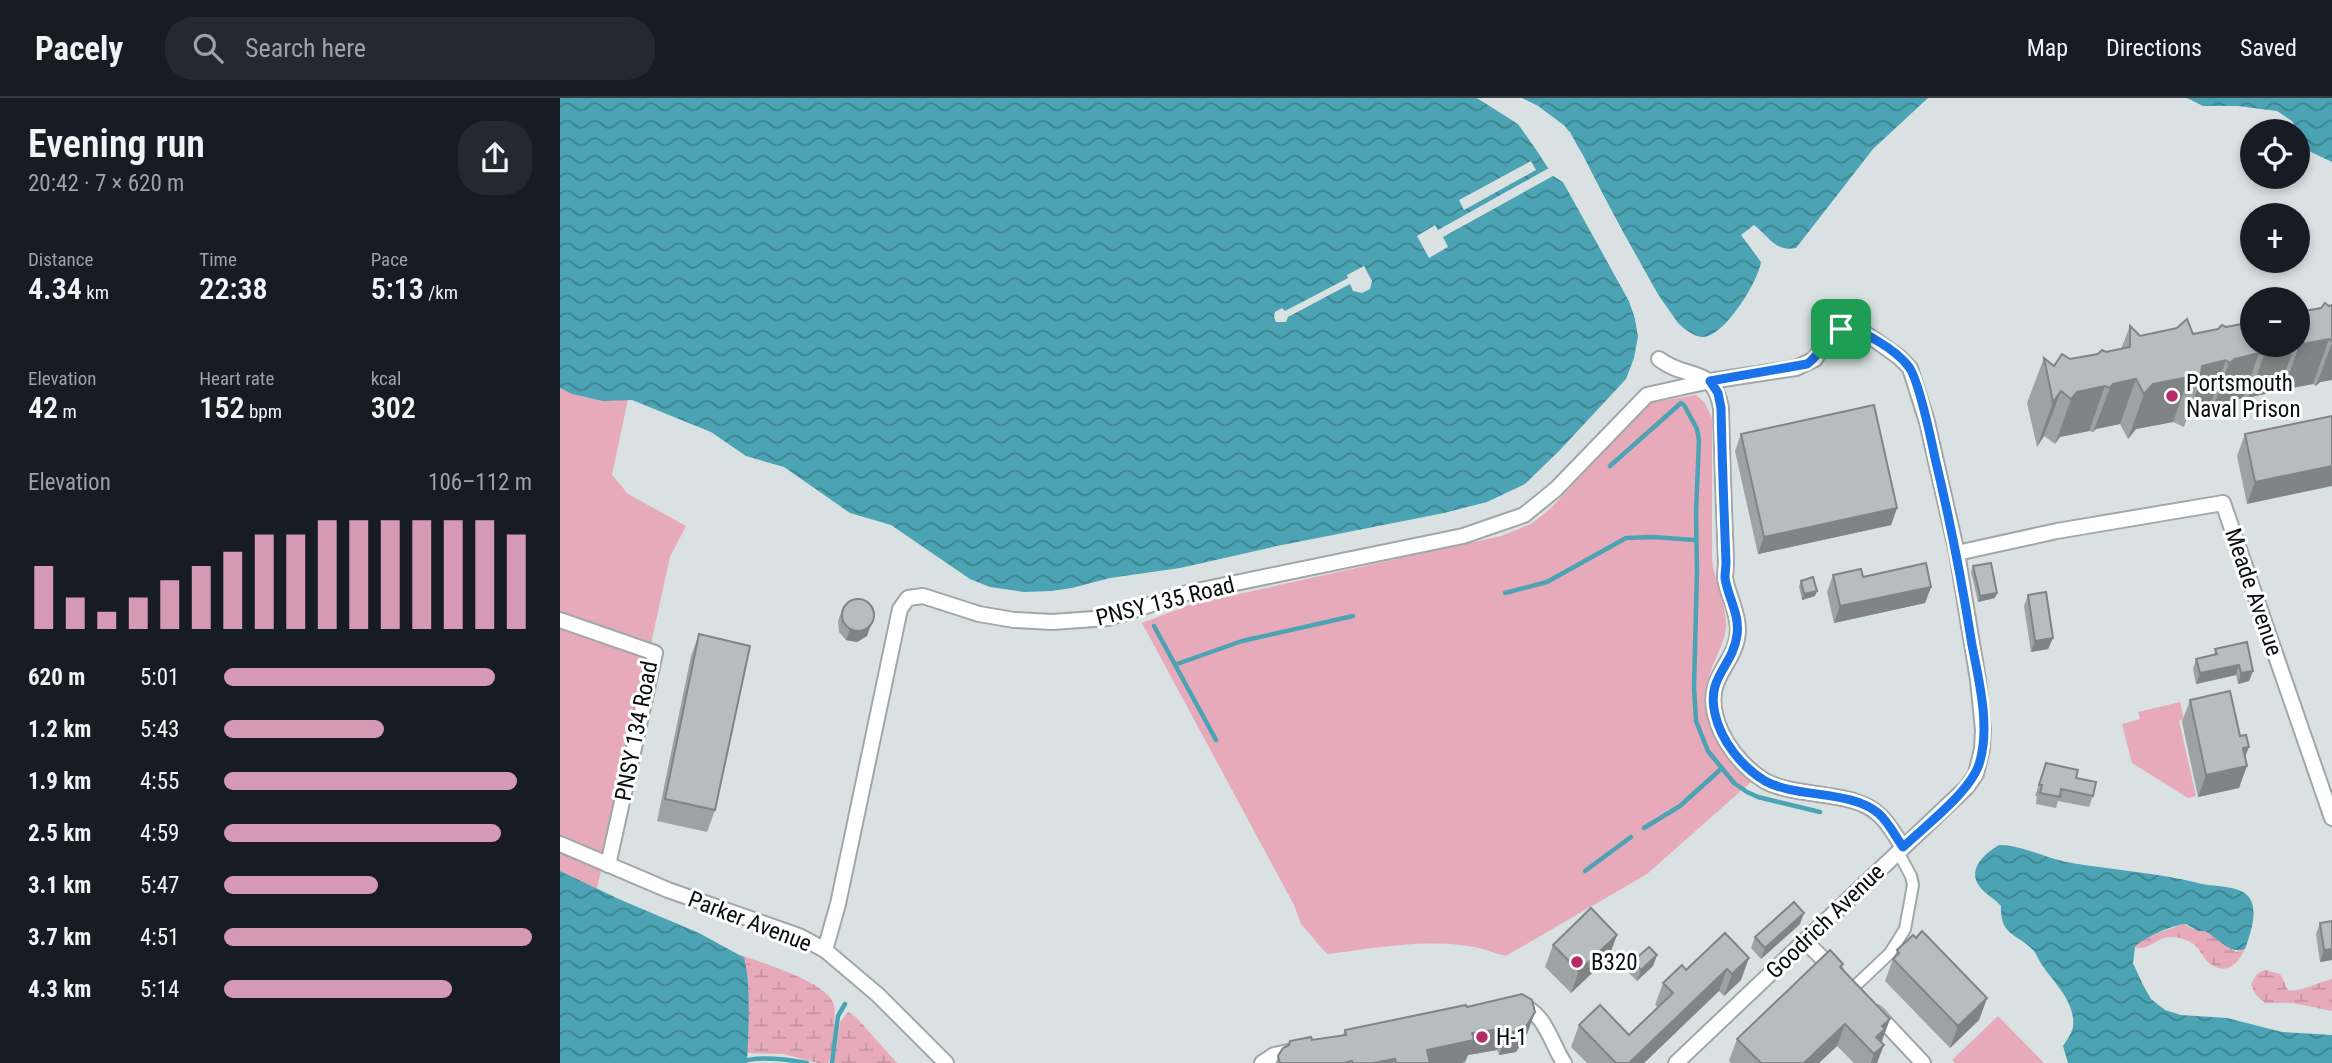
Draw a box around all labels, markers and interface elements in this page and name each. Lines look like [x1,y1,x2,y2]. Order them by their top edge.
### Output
search box [165,17,655,80]
text: Pacely [35,29,123,68]
icon: search [189,29,227,67]
text: Search here [245,33,366,63]
text: Map [2027,34,2068,62]
text: Directions [2106,34,2202,62]
text: Saved [2240,34,2297,62]
map controls [2240,119,2310,357]
button: locate [2240,119,2310,189]
button: share [458,121,532,195]
text: Evening run [28,122,205,166]
text: 20:42 · 7 × 620 m [28,170,184,197]
button: + [2240,203,2310,273]
text: Distance [28,248,93,271]
text: Time [199,248,237,271]
text: Pace [371,248,408,271]
text: 4.34 [28,271,82,306]
text: 22:38 [199,271,268,306]
text: 5:13 [371,271,424,306]
text: km [82,281,109,304]
text: /km [424,281,458,304]
button: − [2240,287,2310,357]
pin [1811,299,1871,359]
icon: arrive [1822,310,1860,348]
text: Elevation [28,367,96,390]
text: Heart rate [199,367,274,390]
text: kcal [371,367,401,390]
place label: Portsmouth Naval Prison [2186,370,2301,423]
marker: Portsmouth Naval Prison [2164,388,2180,404]
text: 42 [28,390,58,425]
text: 152 [199,390,245,425]
text: 302 [371,390,416,425]
text: m [58,400,77,423]
text: bpm [245,400,282,423]
text: Elevation [28,469,111,496]
text: 106–112 m [428,469,532,496]
street label: Meade Avenue [2219,525,2288,659]
street label: PNSY 135 Road [1093,571,1237,632]
street label: PNSY 134 Road [610,659,663,803]
text: 620 m [28,664,85,691]
text: 5:01 [140,664,179,691]
text: 1.2 km [28,716,91,743]
text: 5:43 [140,716,179,743]
text: 1.9 km [28,768,91,795]
text: 4:55 [140,768,179,795]
text: 2.5 km [28,820,91,847]
text: 4:59 [140,820,179,847]
street label: Goodrich Avenue [1761,858,1890,984]
text: 3.1 km [28,872,91,899]
text: 5:47 [140,872,179,899]
street label: Parker Avenue [684,886,815,957]
text: 3.7 km [28,924,91,951]
text: 4:51 [140,924,179,951]
place label: B320 [1591,949,1638,976]
marker: B320 [1569,954,1585,970]
text: 4.3 km [28,976,91,1003]
text: 5:14 [140,976,179,1003]
place label: H-1 [1496,1024,1527,1051]
marker: H-1 [1474,1029,1490,1045]

